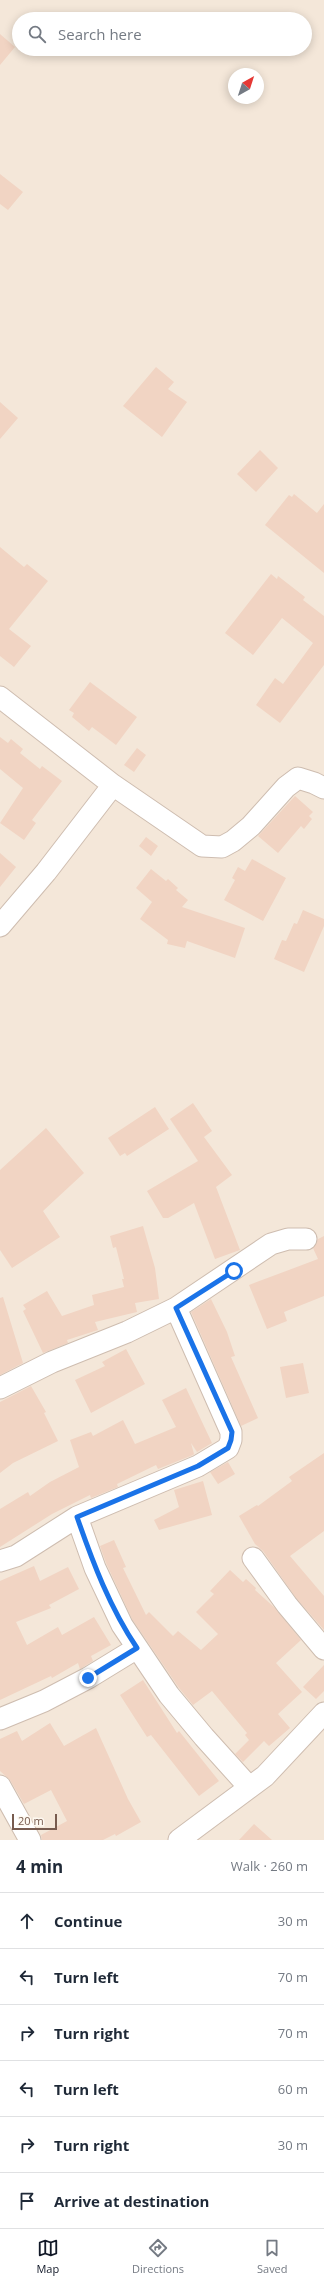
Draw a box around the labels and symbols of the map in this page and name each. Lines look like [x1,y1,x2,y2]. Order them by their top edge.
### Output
north arrow [228,68,264,104]
route start [225,1262,243,1280]
route end [79,1669,97,1687]
scale bar [12,1812,57,1831]

